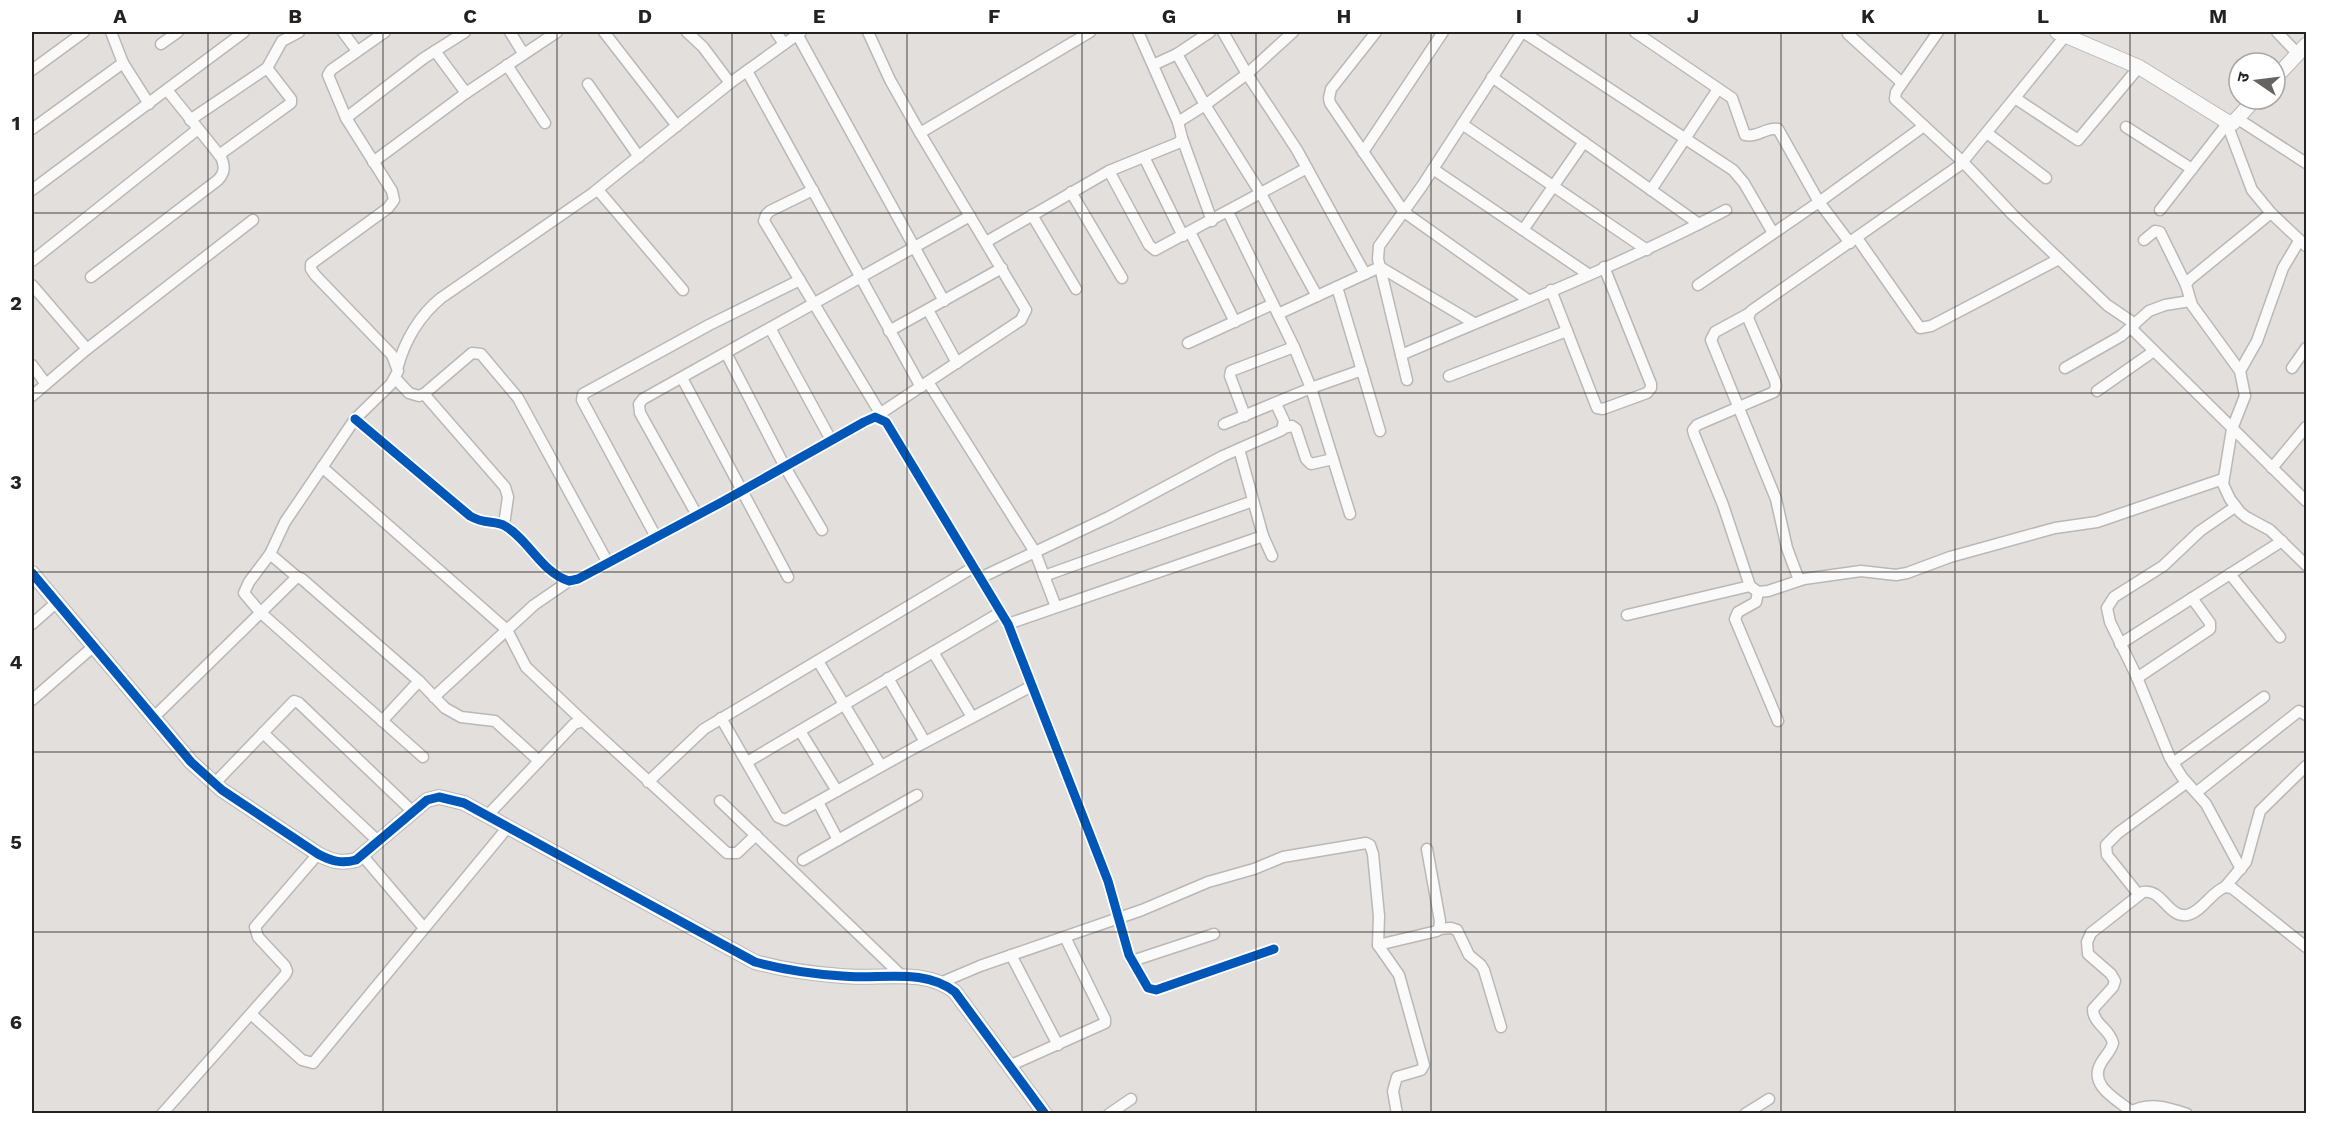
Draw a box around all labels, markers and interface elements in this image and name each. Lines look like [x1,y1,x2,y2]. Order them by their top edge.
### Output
text: A [113,4,127,28]
text: B [288,4,302,28]
text: C [463,4,477,28]
text: D [638,4,652,28]
text: E [813,4,825,28]
text: F [988,4,1000,28]
text: G [1162,4,1176,28]
text: H [1337,4,1351,28]
text: I [1516,4,1522,28]
text: J [1687,4,1699,28]
text: K [1861,4,1875,28]
text: L [2037,4,2049,28]
text: M [2209,4,2227,28]
north arrow [2227,51,2287,111]
text: उ [2233,70,2253,84]
text: 1 [12,111,20,135]
text: 2 [10,291,22,315]
text: 3 [10,470,22,494]
text: 4 [10,650,23,674]
text: 5 [10,830,22,854]
text: 6 [10,1010,22,1034]

